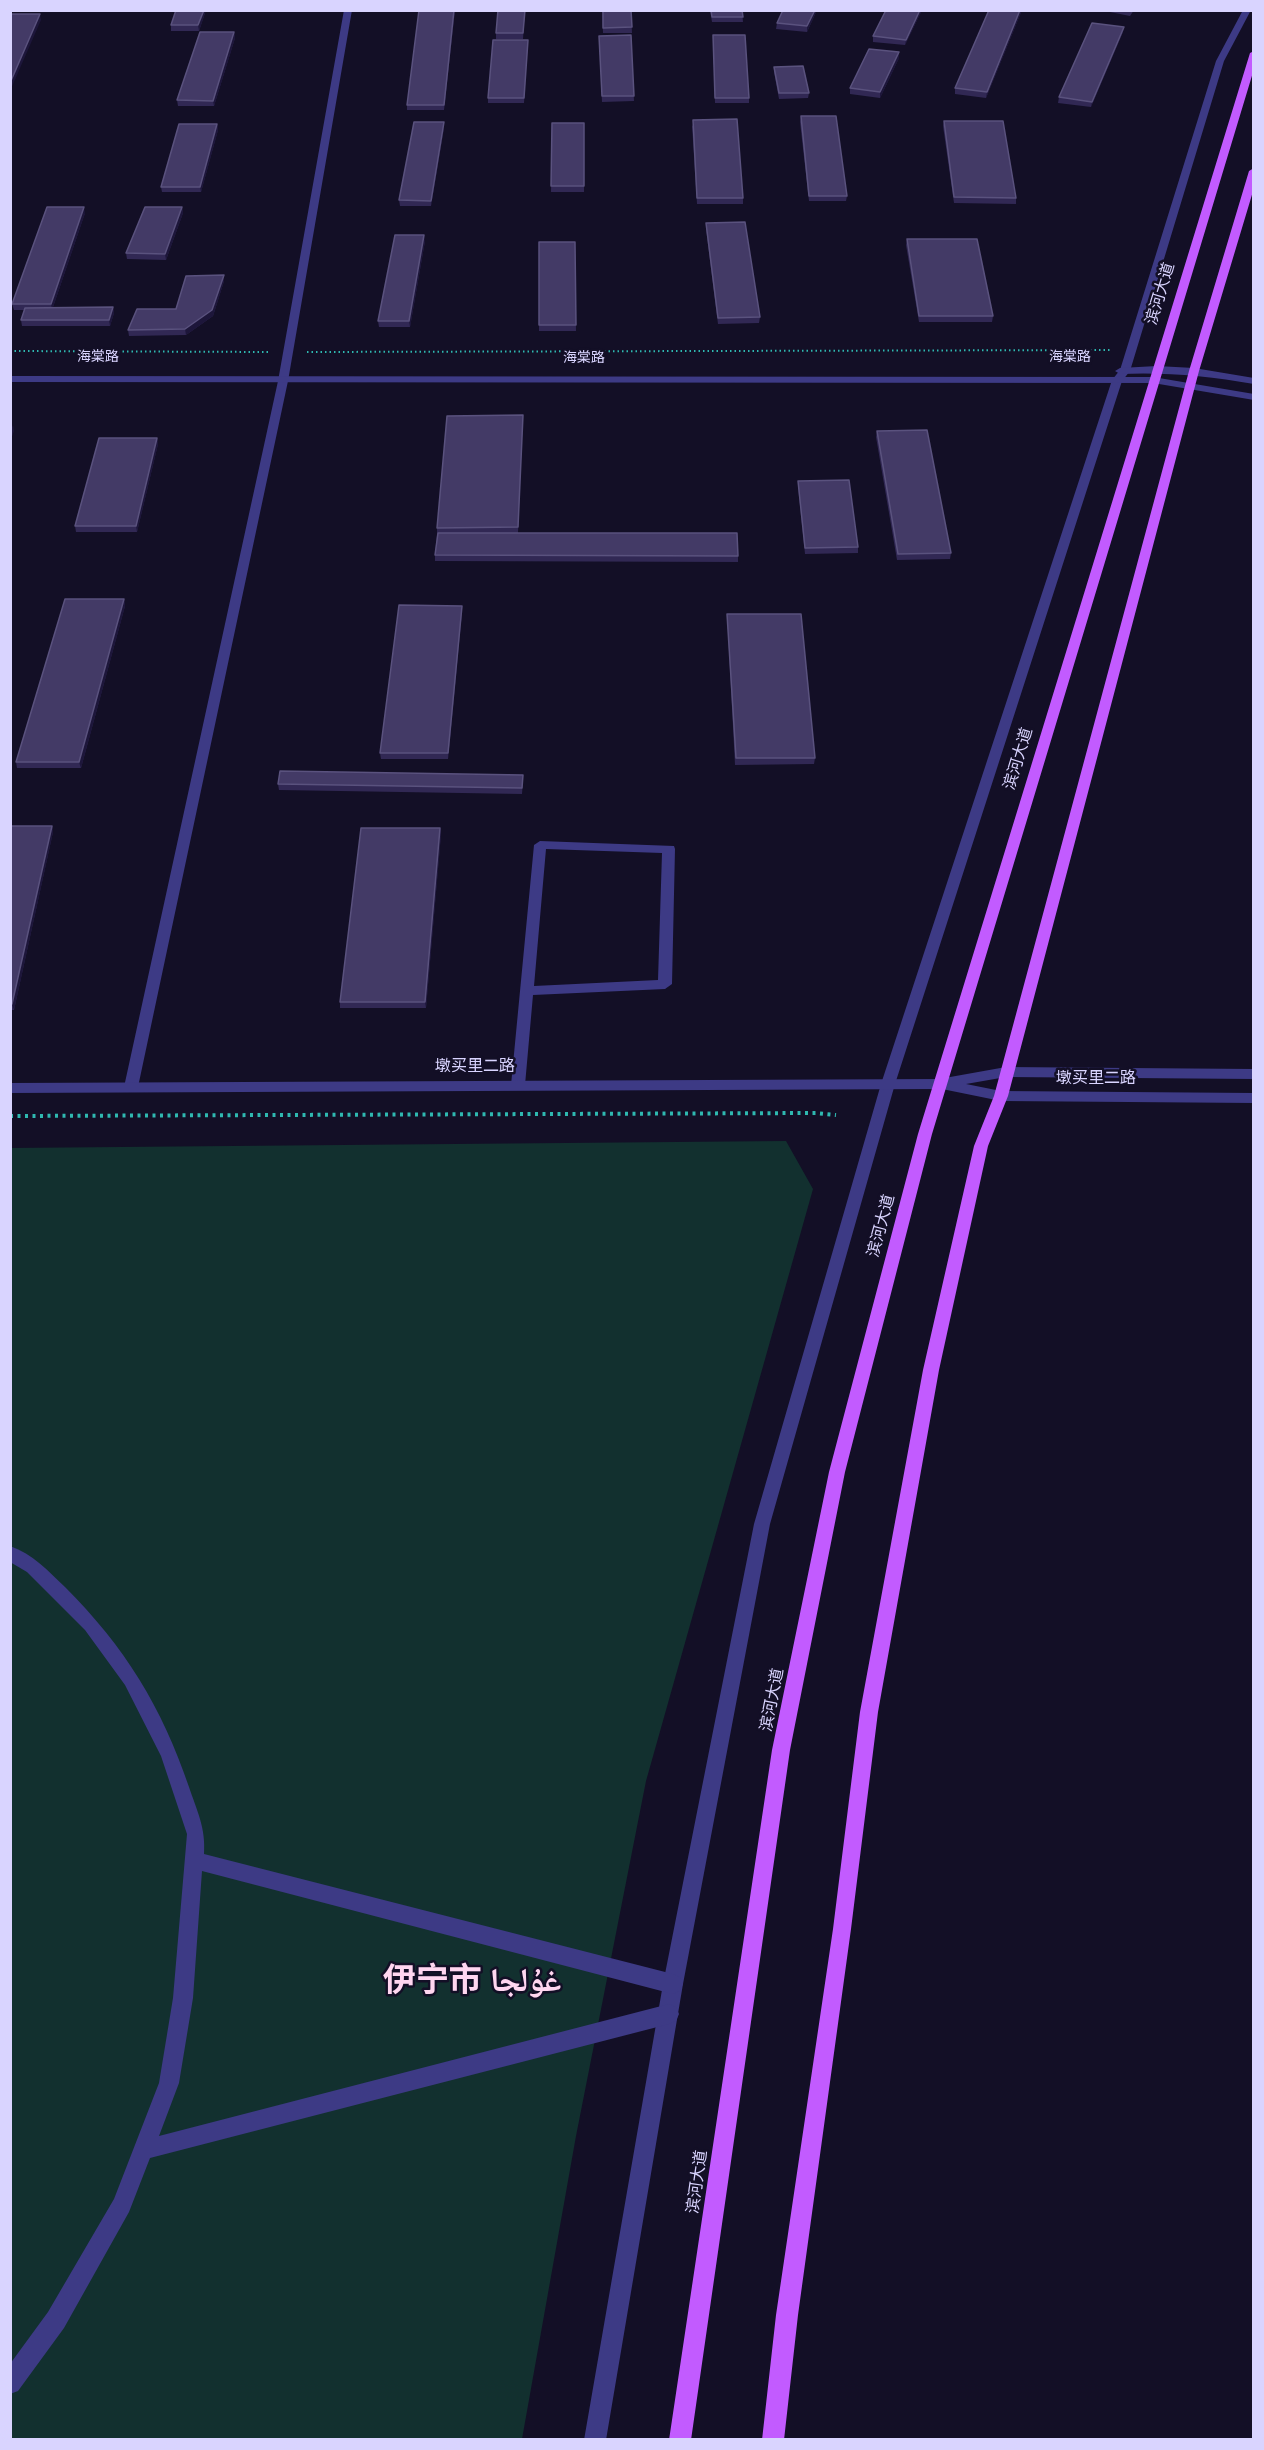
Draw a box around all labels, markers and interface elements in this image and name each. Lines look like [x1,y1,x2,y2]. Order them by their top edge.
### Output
street label: 滨河大道 [1142,261,1180,327]
street label: 海棠路 [77,349,119,365]
street label: 海棠路 [1049,349,1091,365]
street label: 海棠路 [563,350,605,366]
street label: 滨河大道 [1000,726,1038,792]
street label: 墩买里二路 [435,1057,515,1077]
street label: 墩买里二路 [1056,1069,1136,1089]
street label: 滨河大道 [864,1193,900,1259]
street label: 滨河大道 [757,1667,789,1733]
district label: 伊宁市 غۇلجا [383,1963,561,2003]
street label: 滨河大道 [684,2149,712,2215]

